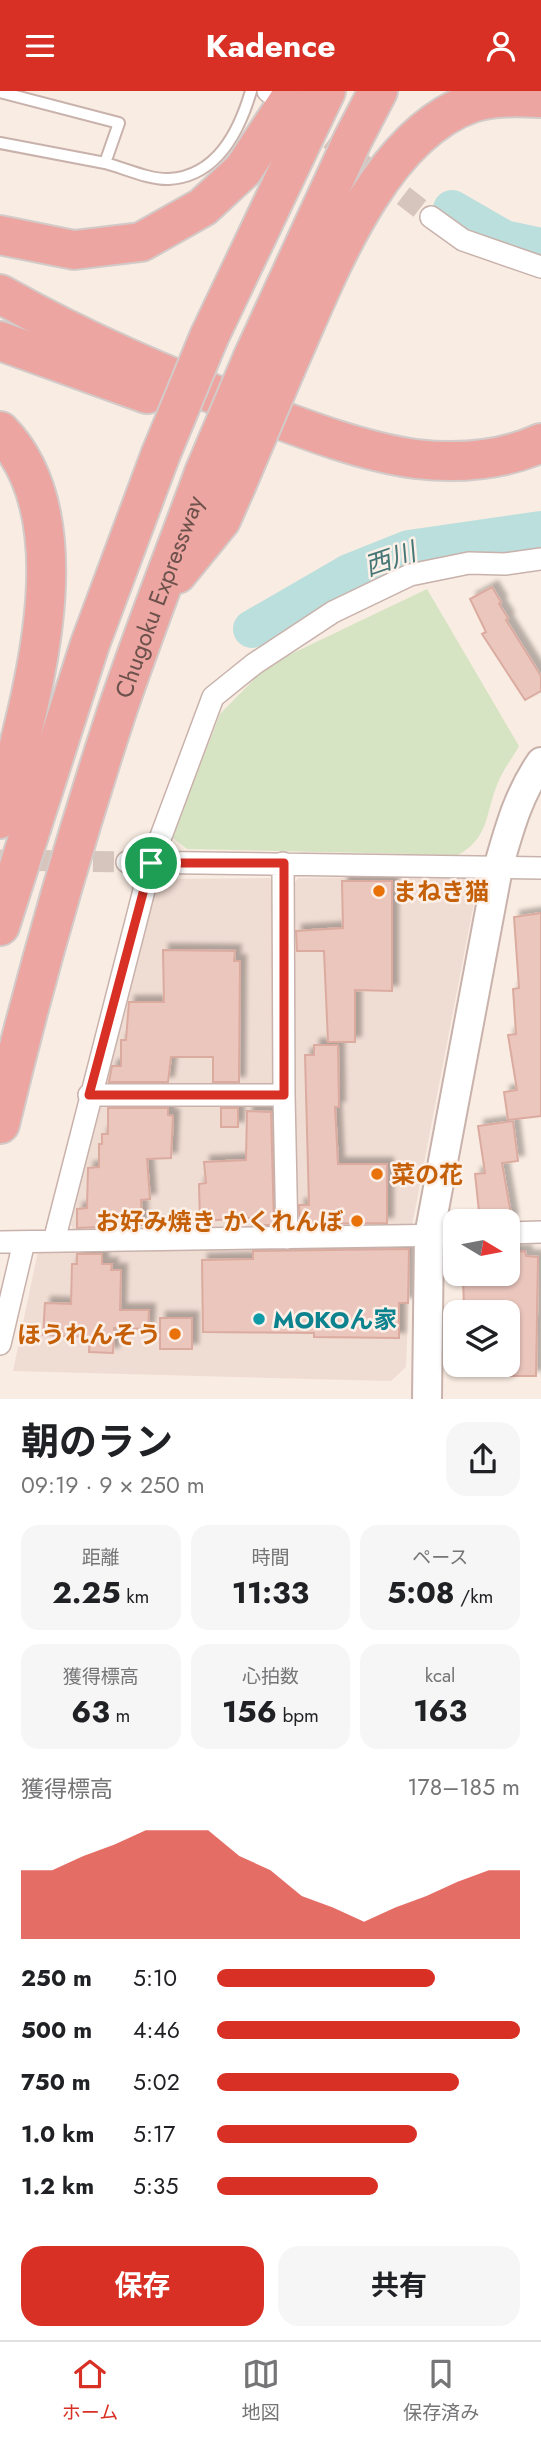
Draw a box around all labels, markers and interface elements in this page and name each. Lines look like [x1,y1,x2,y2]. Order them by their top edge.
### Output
text: Kadence [205,23,336,69]
icon: menu [21,27,59,65]
icon: person [482,27,520,65]
street label: Chugoku Expressway [105,490,212,703]
water label: 西川 [359,532,424,585]
pin [121,833,181,893]
icon: arrive [132,844,170,882]
place label: まねき猫 [393,874,489,909]
marker: まねき猫 [371,883,387,899]
place label: 菜の花 [391,1157,463,1192]
marker: 菜の花 [369,1166,385,1182]
place label: お好み焼き かくれんぼ [96,1204,344,1239]
north arrow [443,1209,520,1286]
map controls [443,1209,520,1377]
marker: お好み焼き かくれんぼ [349,1213,365,1229]
button: layers [443,1300,520,1377]
place label: MOKOん家 [273,1302,397,1337]
marker: MOKOん家 [251,1311,267,1327]
place label: ほうれんそう [17,1317,161,1352]
marker: ほうれんそう [167,1326,183,1342]
text: 朝のラン [21,1414,173,1469]
button: share [446,1422,520,1496]
text: 09:19 · 9 × 250 m [21,1468,205,1502]
text: 距離 [82,1544,120,1571]
text: 時間 [251,1544,290,1571]
text: ペース [412,1544,468,1571]
text: 2.25 [52,1571,121,1614]
text: 11:33 [232,1571,309,1614]
text: 5:08 [387,1571,455,1614]
text: km [121,1583,149,1610]
text: /km [455,1583,493,1610]
text: kcal [425,1662,456,1689]
text: 獲得標高 [63,1663,139,1690]
text: 心拍数 [242,1663,299,1690]
text: 163 [413,1689,467,1732]
text: 63 [71,1690,110,1733]
text: 156 [222,1690,277,1733]
text: m [110,1702,130,1729]
text: bpm [277,1702,319,1729]
text: 178–185 m [407,1770,520,1804]
text: 獲得標高 [21,1772,113,1806]
text: 250 m [21,1961,92,1995]
text: 5:10 [133,1961,177,1995]
text: 500 m [21,2013,92,2047]
text: 4:46 [133,2013,180,2047]
text: 750 m [21,2065,91,2099]
text: 5:02 [133,2065,180,2099]
text: 1.0 km [21,2117,94,2151]
text: 5:17 [133,2117,175,2151]
text: 1.2 km [21,2169,94,2203]
text: 5:35 [133,2169,178,2203]
button: 保存 [21,2246,264,2326]
button: 共有 [278,2246,520,2326]
tab: ホーム [62,2355,118,2426]
tab: 地図 [242,2355,280,2426]
tab: 保存済み [403,2355,479,2426]

